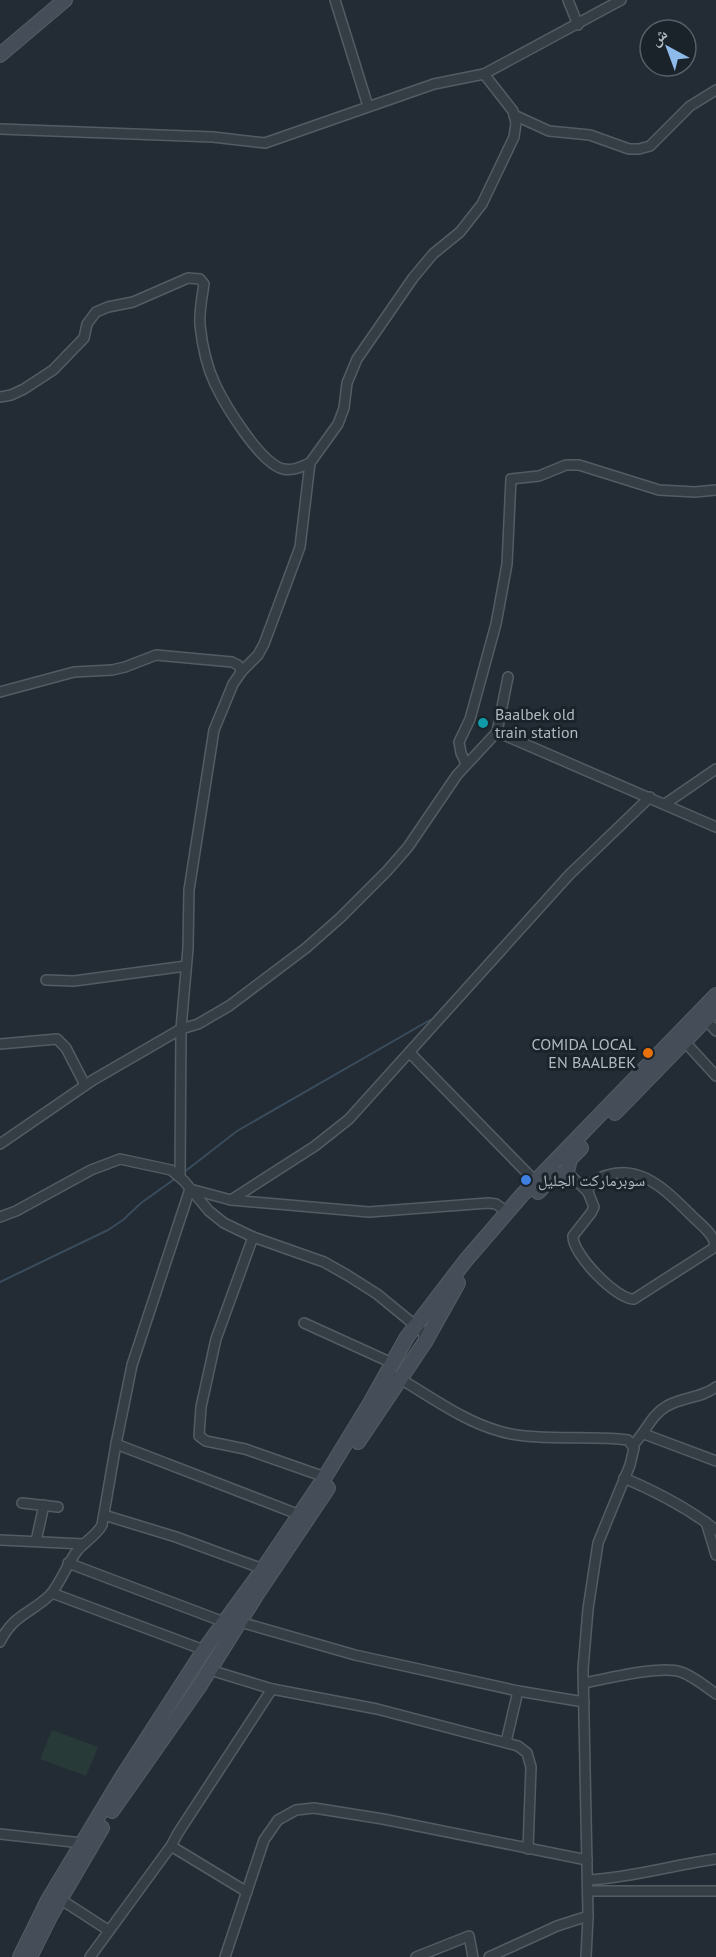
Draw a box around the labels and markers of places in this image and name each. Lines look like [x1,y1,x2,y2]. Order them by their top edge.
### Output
place label: Baalbek old train station [495,704,578,742]
marker: Baalbek old train station [476,716,490,730]
place label: COMIDA LOCAL EN BAALBEK [532,1034,636,1072]
marker: COMIDA LOCAL EN BAALBEK [641,1046,655,1060]
place label: سوبرماركت الجليل [538,1170,645,1191]
marker: سوبرماركت الجليل [519,1173,533,1187]

